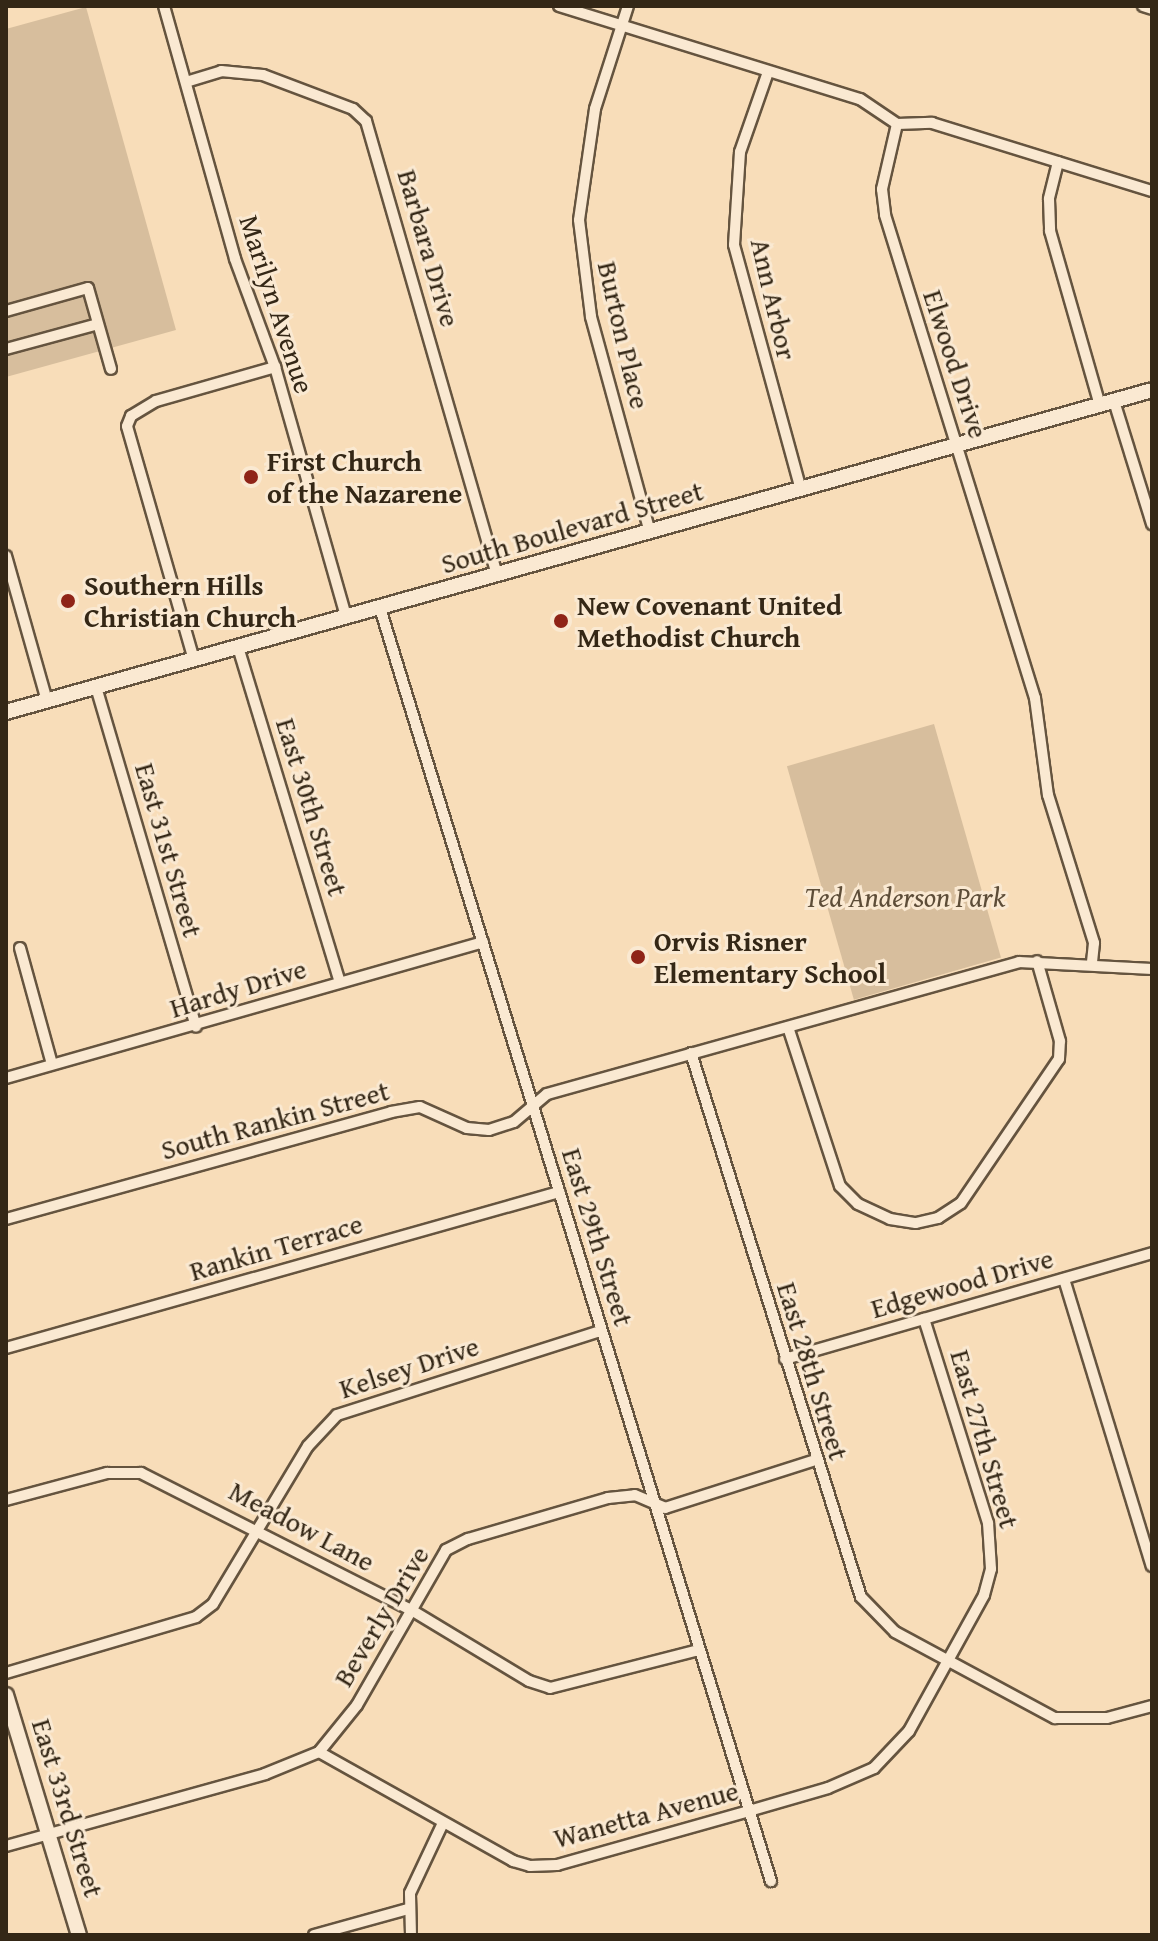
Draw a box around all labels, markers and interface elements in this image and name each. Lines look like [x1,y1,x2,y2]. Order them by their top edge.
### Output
street label: Barbara Drive [391,166,467,330]
street label: Marilyn Avenue [232,211,322,397]
street label: Ann Arbor [744,235,804,363]
street label: Burton Place [591,258,657,412]
street label: Elwood Drive [916,286,996,442]
place label: First Church of the Nazarene [267,444,462,510]
marker: First Church of the Nazarene [242,468,260,486]
street label: South Boulevard Street [437,473,707,581]
place label: Southern Hills Christian Church [84,568,296,634]
place label: New Covenant United Methodist Church [577,588,842,654]
marker: Southern Hills Christian Church [59,592,77,610]
marker: New Covenant United Methodist Church [552,612,570,630]
street label: East 30th Street [269,714,355,900]
street label: East 31st Street [128,759,210,941]
park label: Ted Anderson Park [805,880,1005,914]
place label: Orvis Risner Elementary School [654,924,886,990]
marker: Orvis Risner Elementary School [629,948,647,966]
street label: Hardy Drive [166,951,310,1025]
street label: South Rankin Street [157,1073,393,1167]
street label: East 29th Street [555,1144,641,1330]
street label: Rankin Terrace [186,1206,366,1288]
street label: Edgewood Drive [867,1241,1057,1325]
street label: East 28th Street [770,1278,856,1464]
street label: Kelsey Drive [335,1329,483,1405]
street label: East 27th Street [943,1346,1027,1532]
street label: Meadow Lane [224,1474,380,1578]
street label: Beverly Drive [326,1540,436,1692]
street label: East 33rd Street [25,1715,111,1901]
street label: Wanetta Avenue [550,1773,742,1855]

